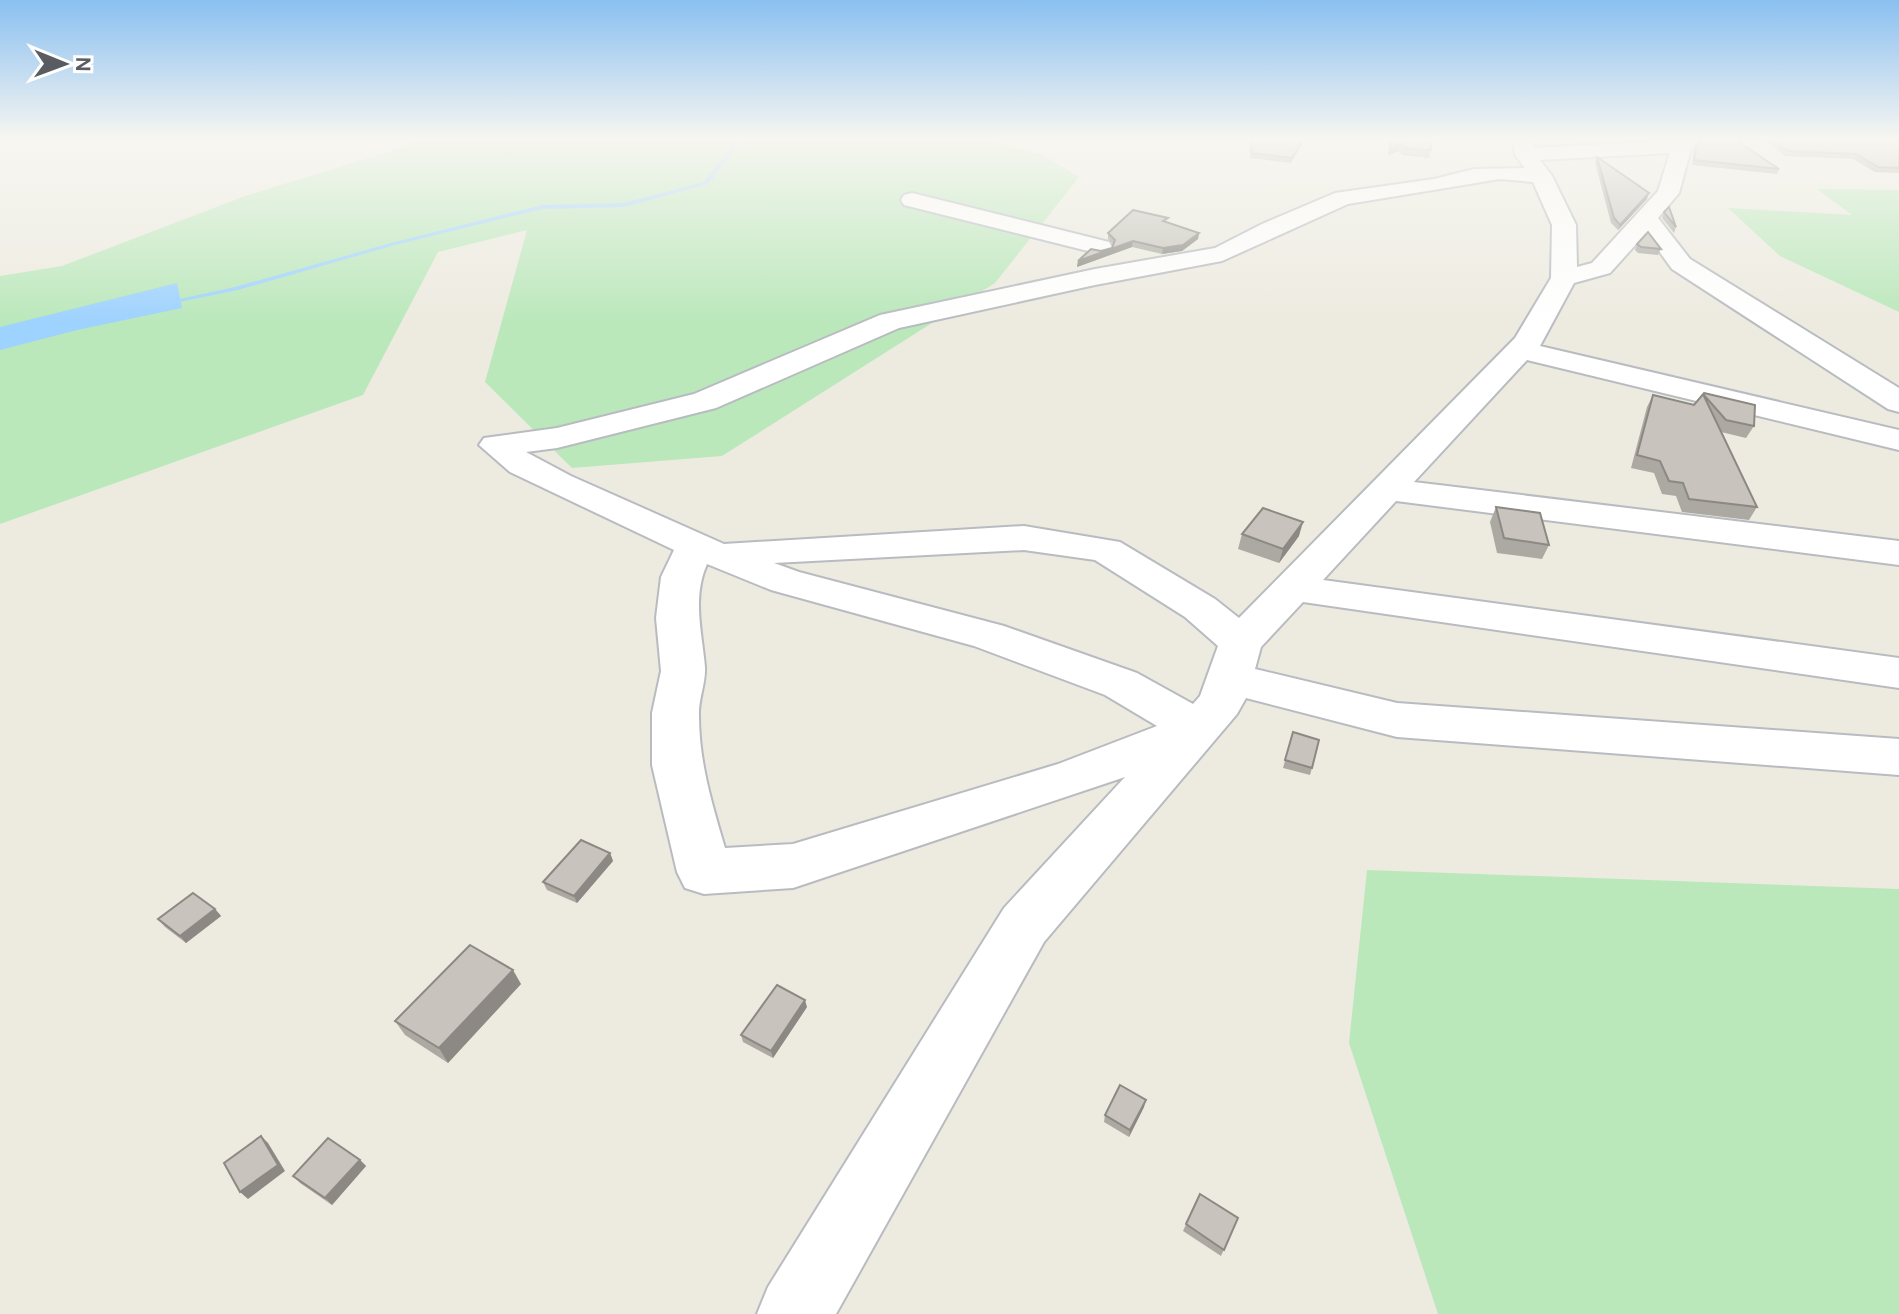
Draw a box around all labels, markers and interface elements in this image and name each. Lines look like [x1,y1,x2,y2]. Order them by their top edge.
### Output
north arrow [24,24,104,104]
text: N [70,56,96,72]

